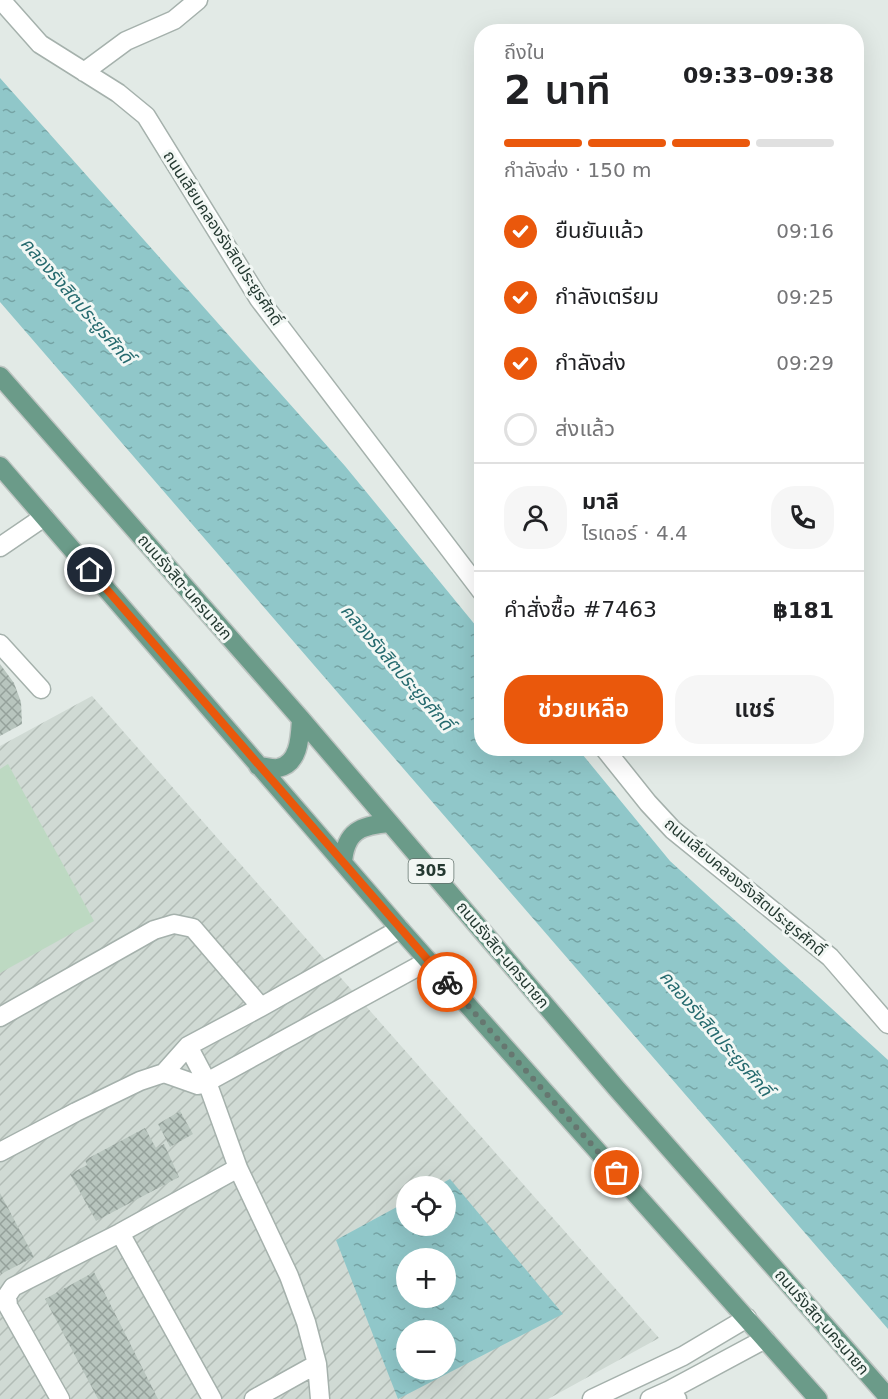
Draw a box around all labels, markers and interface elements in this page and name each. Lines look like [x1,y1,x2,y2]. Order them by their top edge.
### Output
text: ถึงใน [504,40,545,64]
text: 09:33–09:38 [683,63,834,88]
text: 2 นาที [504,68,611,113]
street label: ถนนเลียบคลองรังสิตประยูรศักดิ์ [159,147,287,329]
text: กำลังส่ง · 150 m [504,158,652,182]
icon: check [504,215,537,248]
text: ยืนยันแล้ว [555,218,644,243]
text: 09:16 [776,219,834,243]
water label: คลองรังสิตประยูรศักดิ์ [16,233,141,372]
icon: check [504,281,537,314]
text: กำลังเตรียม [555,284,659,309]
text: 09:25 [776,285,834,309]
icon: check [504,347,537,380]
text: กำลังส่ง [555,350,626,375]
text: 09:29 [776,351,834,375]
text: ส่งแล้ว [555,416,615,441]
button: person [504,486,567,549]
button: phone [771,486,834,549]
text: มาลี [582,489,619,514]
text: ไรเดอร์ · 4.4 [582,521,688,545]
street label: ถนนรังสิต-นครนายก [134,530,236,644]
pin [64,544,115,595]
icon: home [73,553,106,586]
text: คำสั่งซื้อ #7463 [504,597,657,622]
text: ฿181 [773,598,834,623]
water label: คลองรังสิตประยูรศักดิ์ [336,600,461,739]
button: ช่วยเหลือ [504,675,663,744]
button: แชร์ [675,675,834,744]
street label: ถนนเลียบคลองรังสิตประยูรศักดิ์ [661,814,829,960]
road number: 305 [408,859,454,883]
street label: ถนนรังสิต-นครนายก [453,898,553,1012]
courier [417,952,477,1012]
icon: bike [431,966,464,999]
water label: คลองรังสิตประยูรศักดิ์ [655,966,780,1105]
pin [591,1147,642,1198]
icon: bag [600,1156,633,1189]
map controls [396,1176,456,1380]
button: locate [396,1176,456,1236]
button: + [396,1248,456,1308]
street label: ถนนรังสิต-นครนายก [771,1265,873,1379]
button: − [396,1320,456,1380]

